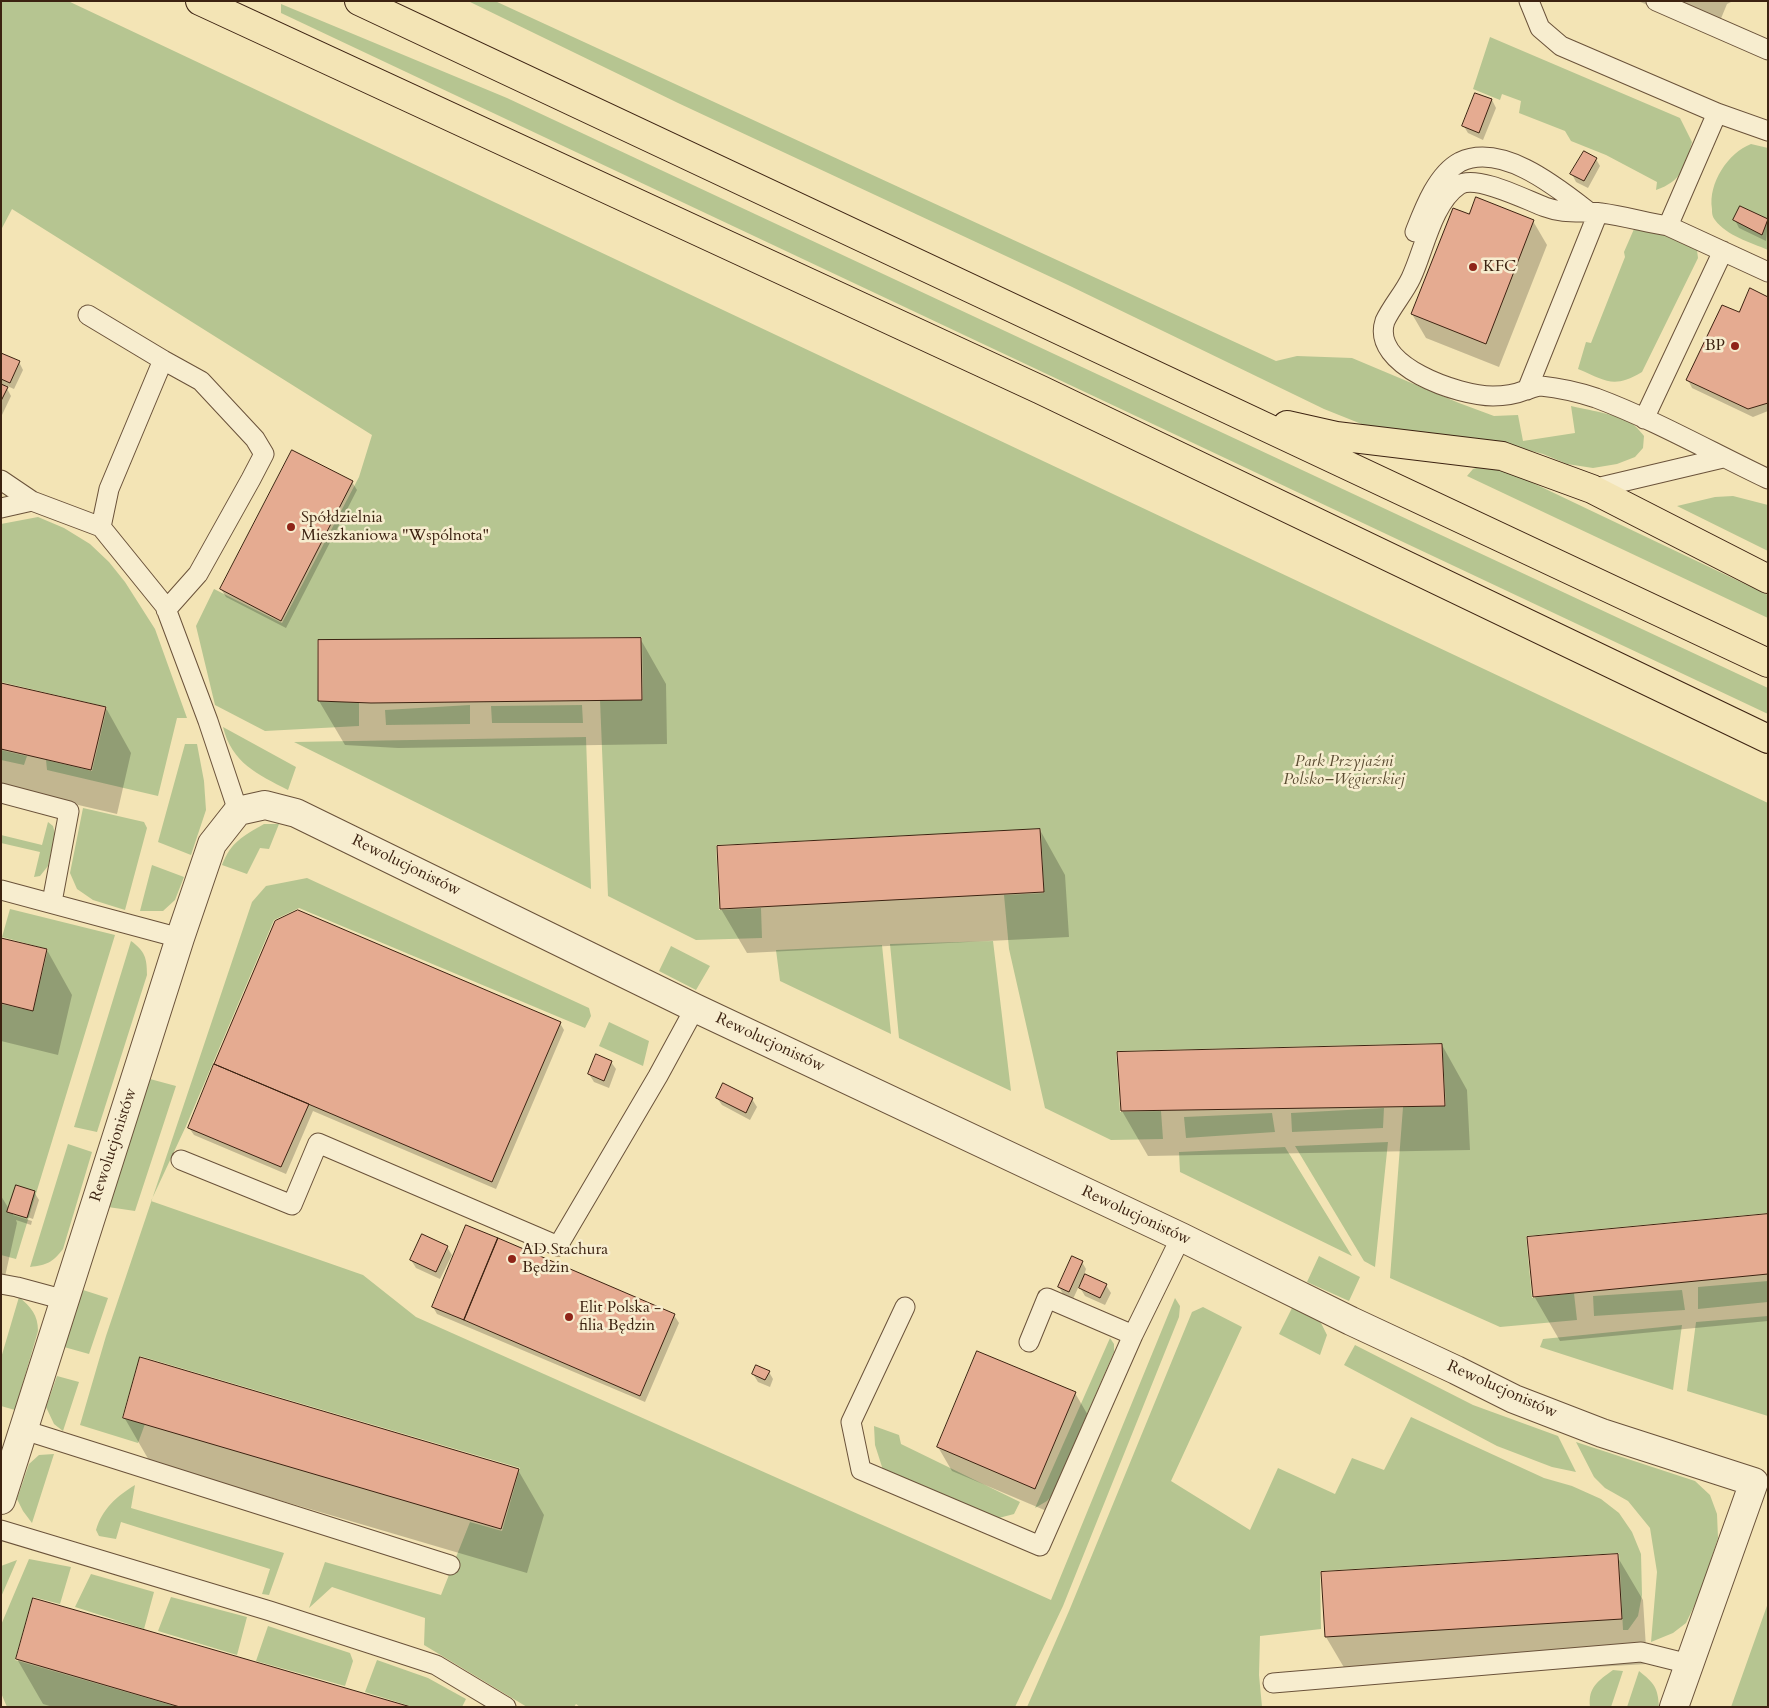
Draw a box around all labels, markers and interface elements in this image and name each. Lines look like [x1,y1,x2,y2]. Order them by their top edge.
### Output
place label: KFC [1483,257,1516,277]
marker: KFC [1467,261,1479,273]
place label: BP [1705,336,1725,356]
marker: BP [1729,340,1741,352]
place label: Spółdzielnia Mieszkaniowa "Wspólnota" [301,508,489,546]
marker: Spółdzielnia Mieszkaniowa "Wspólnota" [285,521,297,533]
park label: Park Przyjaźni Polsko–Węgierskiej [1283,752,1405,790]
street label: Rewolucjonistów [348,831,464,901]
street label: Rewolucjonistów [712,1009,828,1077]
street label: Rewolucjonistów [87,1086,141,1204]
street label: Rewolucjonistów [1078,1182,1194,1250]
place label: AD Stachura Będzin [522,1240,608,1278]
marker: AD Stachura Będzin [506,1253,518,1265]
place label: Elit Polska - filia Będzin [579,1298,661,1336]
marker: Elit Polska - filia Będzin [563,1311,575,1323]
street label: Rewolucjonistów [1444,1357,1560,1423]

